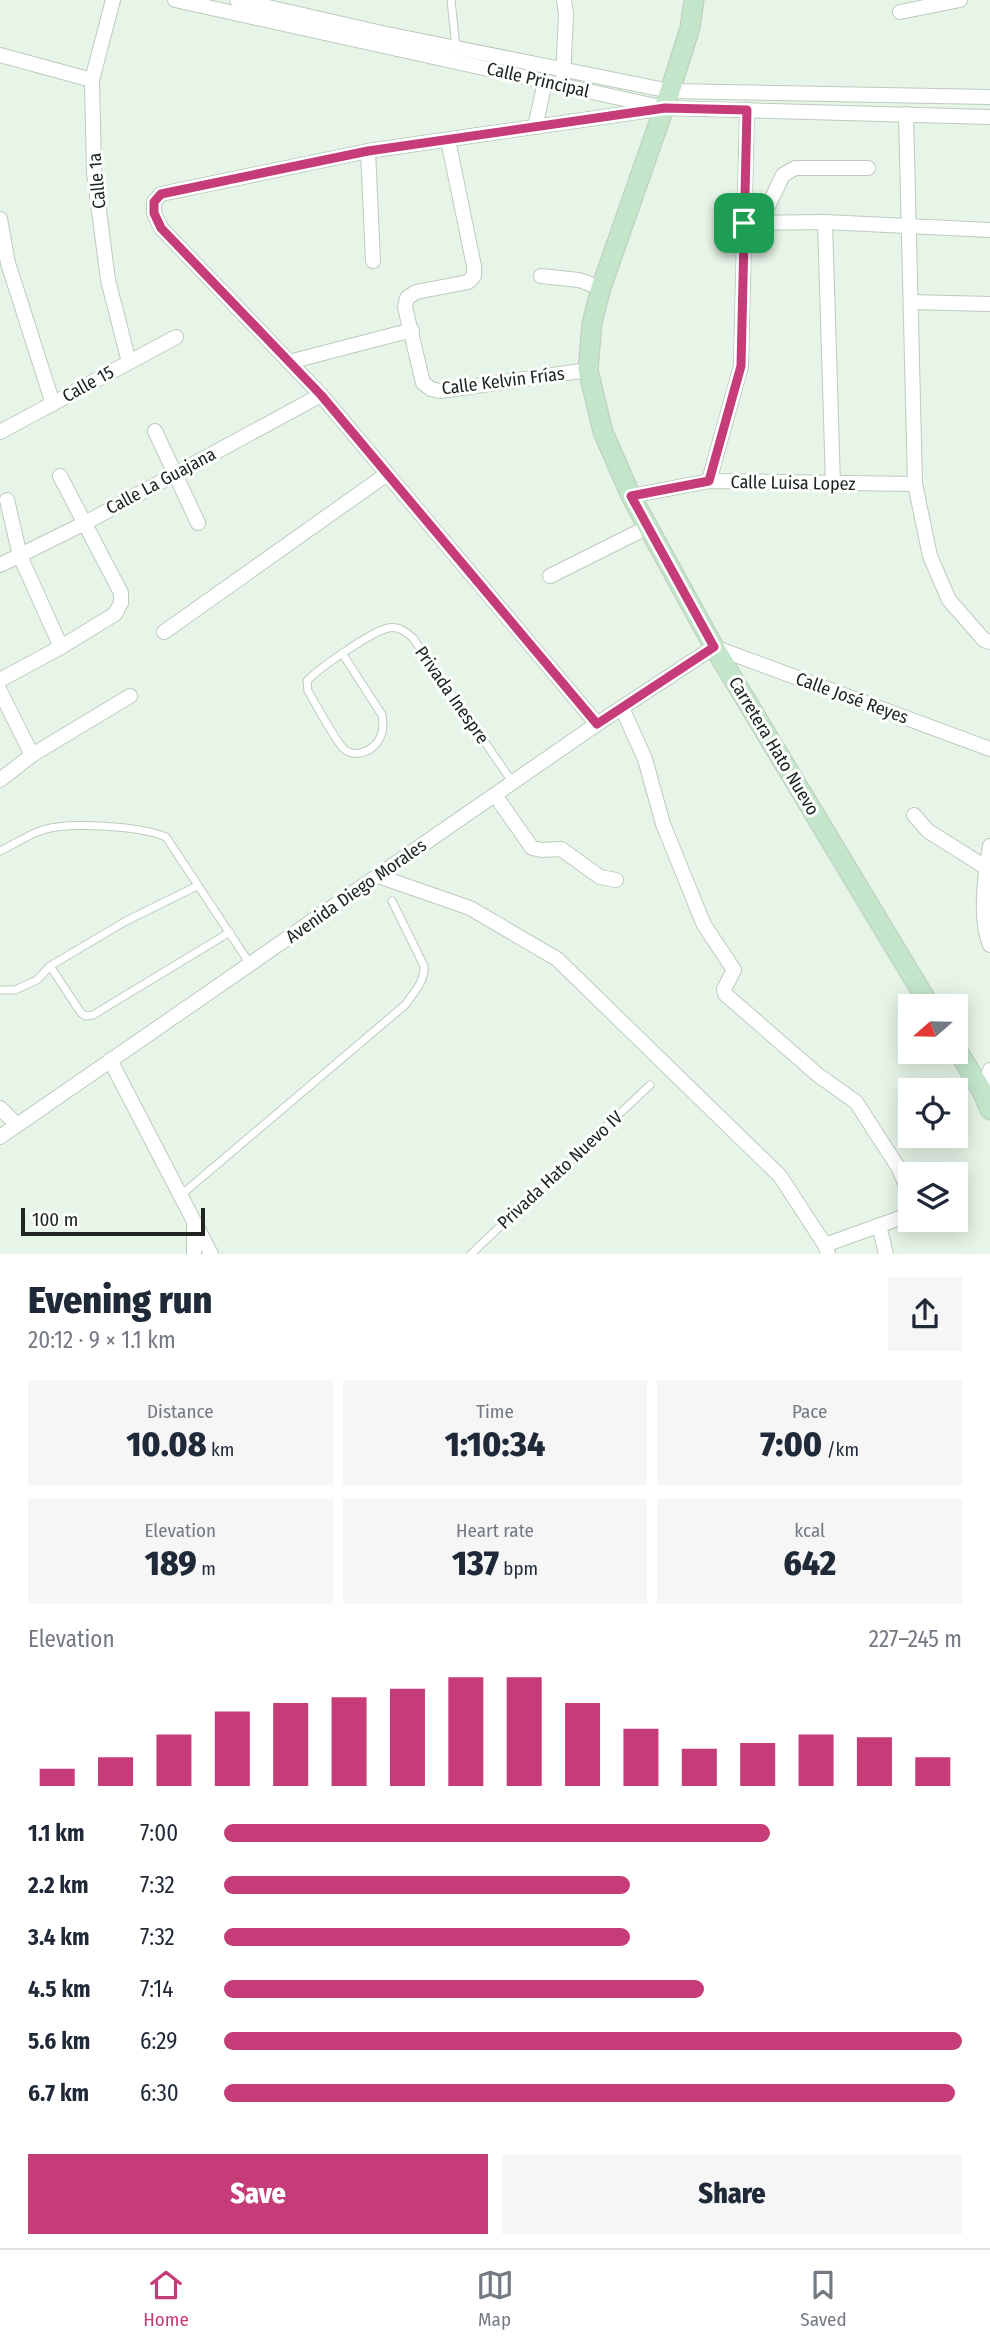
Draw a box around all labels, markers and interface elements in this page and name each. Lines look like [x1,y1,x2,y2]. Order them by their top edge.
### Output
street label: Calle Principal [485,58,592,103]
street label: Calle 1a [84,152,110,210]
pin [714,193,774,253]
icon: arrive [725,204,763,242]
street label: Calle 15 [58,361,118,407]
street label: Calle Kelvin Frías [440,363,566,399]
street label: Calle La Guajana [102,443,220,519]
street label: Calle Luisa Lopez [730,471,856,495]
street label: Privada Inespre [410,642,494,748]
street label: Calle José Reyes [793,667,912,729]
street label: Carretera Hato Nuevo [724,673,824,819]
street label: Avenida Diego Morales [281,834,431,948]
north arrow [898,994,968,1064]
map controls [898,994,968,1232]
button: locate [898,1078,968,1148]
street label: Privada Hato Nuevo IV [493,1106,628,1234]
button: layers [898,1162,968,1232]
scale bar [21,1205,205,1237]
text: 100 m [32,1208,78,1231]
text: Evening run [28,1277,212,1323]
button: share [888,1277,962,1351]
text: 20:12 · 9 × 1.1 km [28,1326,176,1354]
text: Distance [147,1400,214,1423]
text: Time [476,1400,514,1423]
text: Pace [792,1400,827,1423]
text: 10.08 [126,1423,207,1465]
text: 1:10:34 [445,1423,545,1465]
text: 7:00 [760,1423,822,1465]
text: km [207,1438,234,1461]
text: /km [822,1438,859,1461]
text: Elevation [145,1519,216,1542]
text: Heart rate [456,1519,534,1542]
text: kcal [794,1519,825,1542]
text: 189 [145,1542,197,1584]
text: 137 [452,1542,499,1584]
text: 642 [783,1542,836,1584]
text: m [197,1557,216,1580]
text: bpm [499,1557,538,1580]
text: Elevation [28,1625,115,1653]
text: 227–245 m [869,1625,962,1653]
text: 1.1 km [28,1819,84,1847]
text: 7:00 [140,1819,178,1847]
text: 2.2 km [28,1871,89,1899]
text: 7:32 [140,1871,175,1899]
text: 3.4 km [28,1923,90,1951]
text: 7:32 [140,1923,175,1951]
text: 4.5 km [28,1975,91,2003]
text: 7:14 [140,1975,173,2003]
text: 5.6 km [28,2027,90,2055]
text: 6:29 [140,2027,177,2055]
text: 6.7 km [28,2079,89,2107]
text: 6:30 [140,2079,179,2107]
button: Save [28,2154,488,2234]
button: Share [502,2154,962,2234]
tab: Home [143,2266,189,2331]
tab: Map [476,2266,514,2331]
tab: Saved [800,2266,847,2331]

